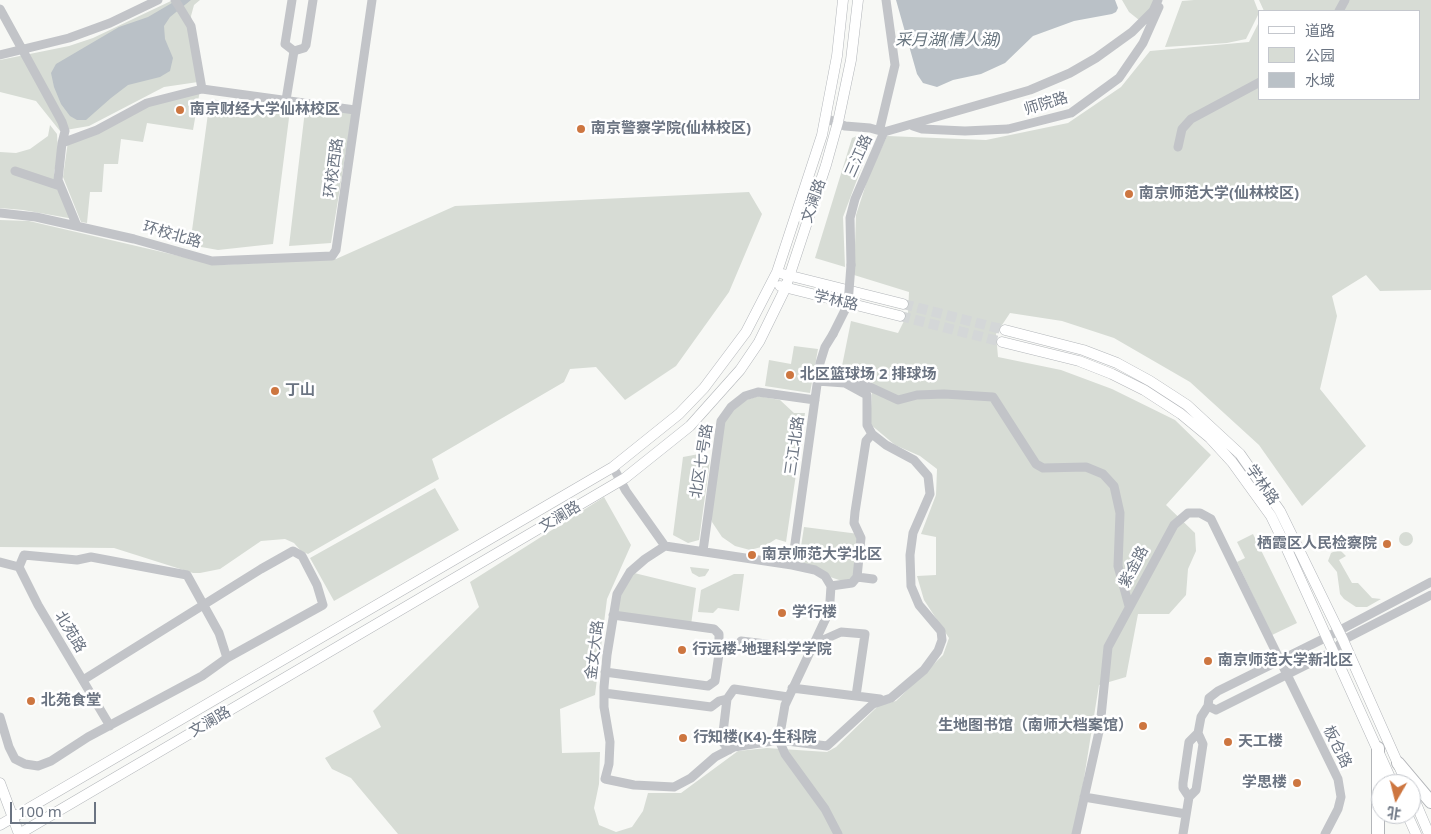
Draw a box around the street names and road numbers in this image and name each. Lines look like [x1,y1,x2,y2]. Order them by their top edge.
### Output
street label: 师院路 [1022,89,1070,119]
street label: 三江路 [842,132,876,180]
street label: 环校西路 [321,137,347,199]
street label: 文澜路 [798,177,830,225]
street label: 环校北路 [141,218,203,252]
street label: 学林路 [812,287,860,315]
street label: 三江北路 [782,415,808,477]
street label: 北区七号路 [687,423,717,499]
street label: 学林路 [1242,461,1282,509]
street label: 文澜路 [536,498,584,536]
street label: 紫金路 [1115,543,1153,591]
street label: 北苑路 [51,608,89,656]
street label: 金女大路 [582,619,608,681]
street label: 文澜路 [186,703,234,741]
street label: 板仓路 [1319,723,1355,771]

